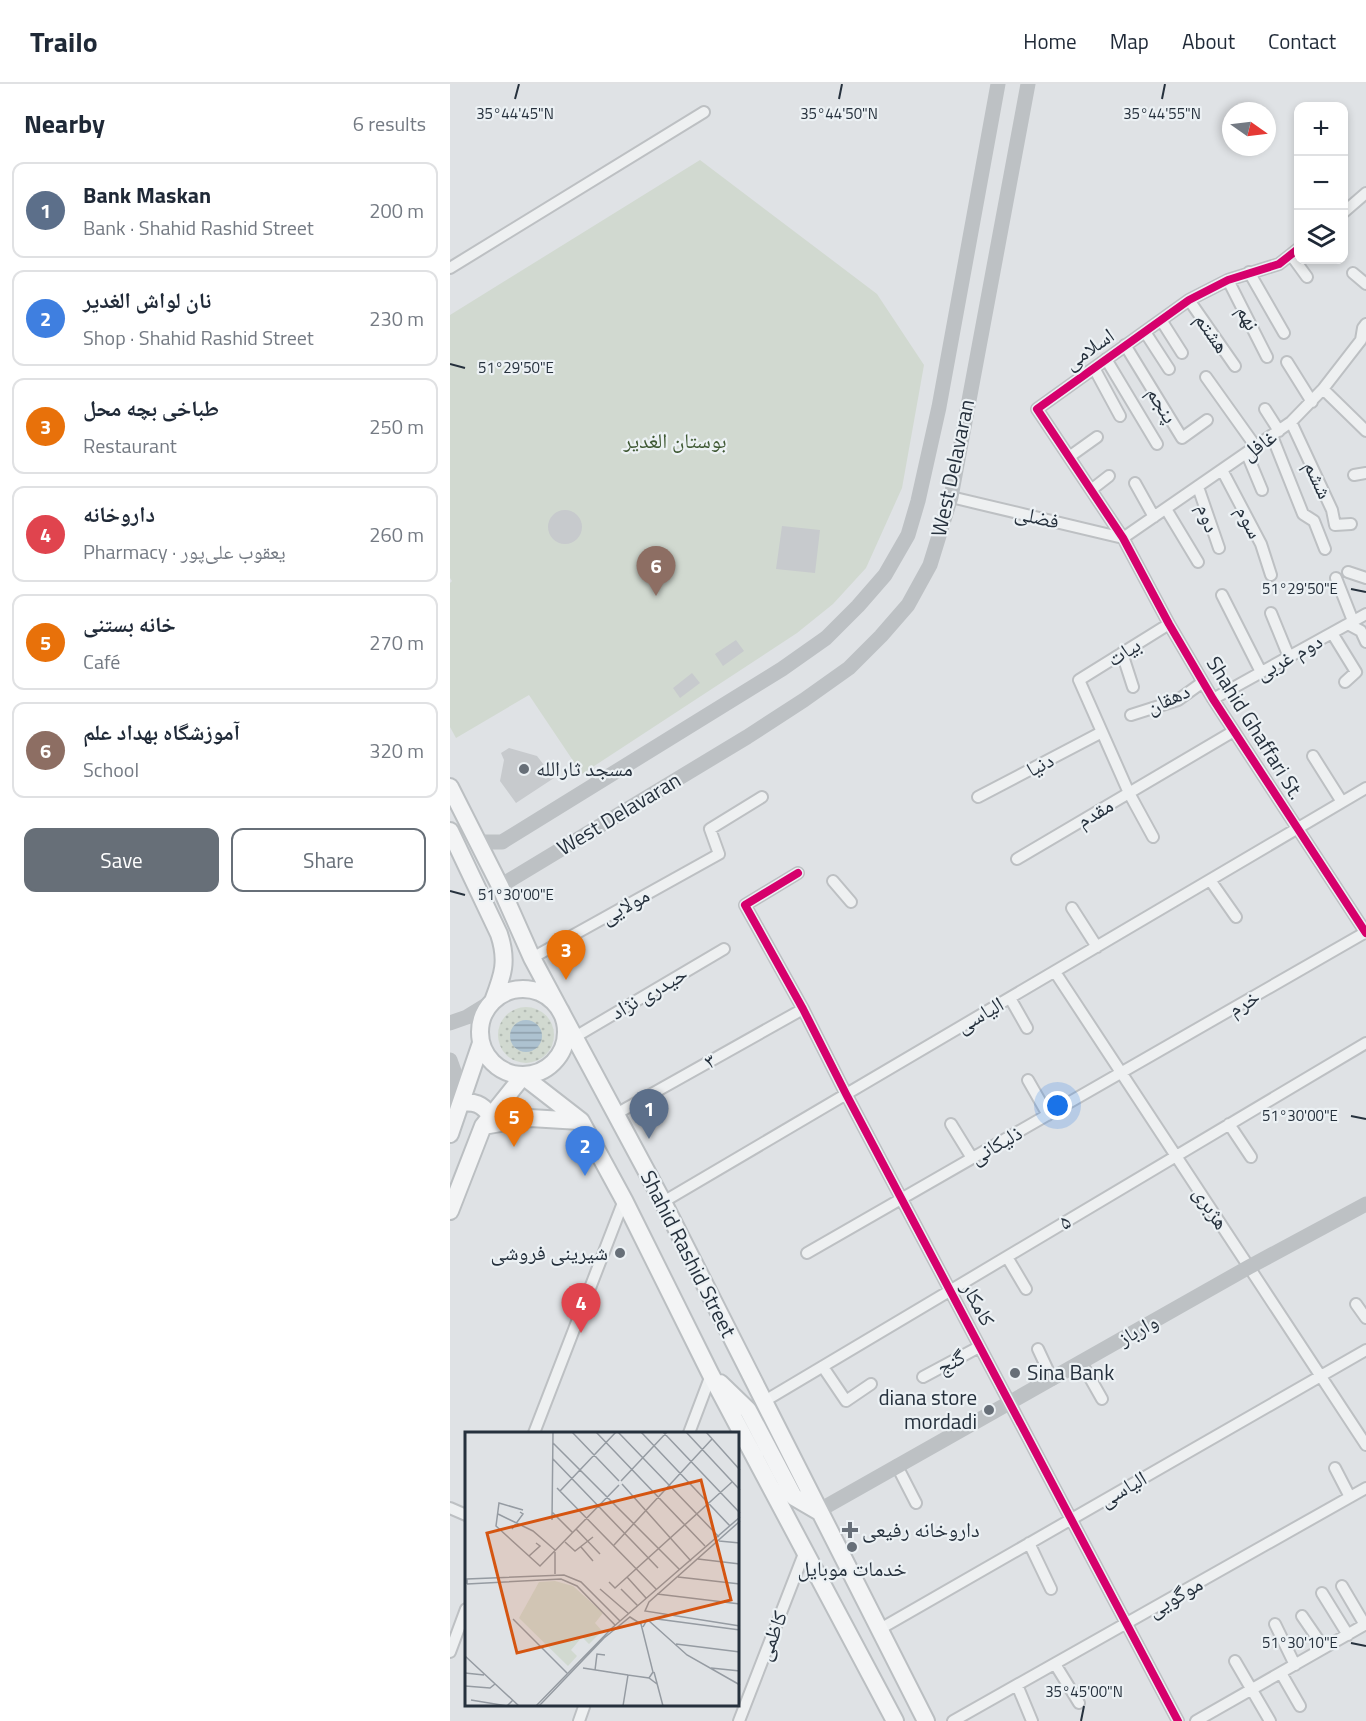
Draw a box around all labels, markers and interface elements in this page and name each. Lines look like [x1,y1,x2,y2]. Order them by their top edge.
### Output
text: Trailo [30,20,98,63]
text: Home [1023,25,1077,57]
text: Map [1110,25,1149,57]
text: About [1182,25,1235,57]
text: Contact [1268,25,1336,57]
text: 35°44'45"N [476,102,554,125]
text: 35°44'50"N [800,102,878,125]
text: 35°44'55"N [1123,102,1201,125]
north arrow [1222,102,1276,156]
map controls [1294,102,1348,264]
button: + [1294,102,1348,156]
text: Nearby [24,104,105,143]
text: 6 results [353,108,426,139]
button: − [1294,156,1348,210]
text: Bank Maskan [83,178,211,212]
text: 1 [40,195,51,226]
text: 200 m [369,195,424,226]
button: layers [1294,210,1348,264]
text: Bank · Shahid Rashid Street [83,212,314,243]
text: نان لواش الغدیر [83,283,211,317]
street label: نهم [1229,299,1269,336]
text: 2 [40,303,51,334]
text: 230 m [369,303,424,334]
street label: هشتم [1187,306,1238,359]
street label: اسلامی [1056,319,1120,377]
text: Shop · Shahid Rashid Street [83,322,314,353]
text: 51°29'50"E [478,356,554,379]
street label: پنجم [1139,380,1186,429]
text: طباخی بچه محل [83,391,219,425]
street label: West Delavaran [922,396,982,539]
text: 3 [40,411,51,442]
text: 250 m [369,411,424,442]
street label: غافل [1234,420,1283,468]
park label: بوستان الغدیر [622,424,727,456]
text: Restaurant [83,430,177,461]
street label: ششم [1296,455,1342,504]
street label: فضلی [1012,495,1063,537]
text: داروخانه [83,497,155,531]
street label: دوم [1189,499,1229,536]
street label: سوم [1228,499,1272,544]
text: 4 [40,519,51,550]
text: 260 m [369,519,424,550]
text: Pharmacy · یعقوب علی‌پور [83,536,286,567]
pin: 6 [636,546,676,596]
text: 51°29'50"E [1262,577,1338,600]
text: خانه بستنی [83,607,176,641]
street label: دوم غربی [1249,625,1328,688]
text: 5 [40,627,51,658]
text: 270 m [369,627,424,658]
street label: بیات [1100,628,1147,674]
text: Café [83,646,120,677]
street label: Shahid Ghaffari St. [1199,650,1313,805]
street label: دهقان [1140,674,1195,722]
text: آموزشگاه بهداد علم [83,715,240,749]
text: 6 [40,735,51,766]
text: 320 m [369,735,424,766]
street label: دنیا [1020,744,1059,785]
place label: مسجد ثارالله [536,752,633,784]
text: School [83,754,139,785]
marker: مسجد ثارالله [517,762,531,776]
street label: West Delavaran [550,764,687,863]
street label: مقدم [1070,789,1119,835]
button: Save [24,828,219,892]
button: Share [231,828,426,892]
street label: مولایی [594,879,655,932]
text: 51°30'00"E [478,883,554,906]
pin: 3 [546,930,586,980]
street label: حیدری نژاد [604,957,693,1027]
street label: خرم [1222,980,1265,1024]
street label: الیاسی [950,988,1009,1041]
street label: ۳ [698,1044,721,1076]
pin: 1 [630,1090,668,1139]
your location [1043,1091,1072,1120]
pin: 5 [494,1098,534,1147]
text: 51°30'00"E [1262,1104,1338,1127]
street label: ذلیکانی [963,1116,1028,1172]
pin: 2 [566,1126,604,1176]
street label: Shahid Rashid Street [633,1164,745,1343]
street label: هژبری [1186,1179,1238,1236]
street label: ۵ [1052,1205,1077,1237]
place label: شیرینی فروشی [490,1236,608,1268]
marker: شیرینی فروشی [613,1246,627,1260]
street label: کامکار [953,1275,1004,1332]
pin: 4 [562,1284,600,1333]
street label: وارباز [1110,1305,1164,1354]
street label: گنج [930,1340,971,1382]
place label: Sina Bank [1027,1356,1114,1388]
marker: Sina Bank [1008,1366,1022,1380]
place label: diana store mordadi [878,1381,977,1437]
marker: diana store mordadi [982,1403,996,1417]
inset map [465,1432,740,1706]
street label: الیاسی [1093,1462,1152,1515]
place label: داروخانه رفیعی [862,1513,980,1545]
marker: داروخانه رفیعی [843,1523,857,1537]
marker: خدمات موبایل [845,1540,859,1554]
place label: خدمات موبایل [797,1552,907,1584]
street label: موگویی [1141,1567,1208,1625]
street label: کاظمی [747,1606,795,1665]
text: 51°30'10"E [1262,1631,1338,1654]
text: 35°45'00"N [1045,1680,1123,1703]

